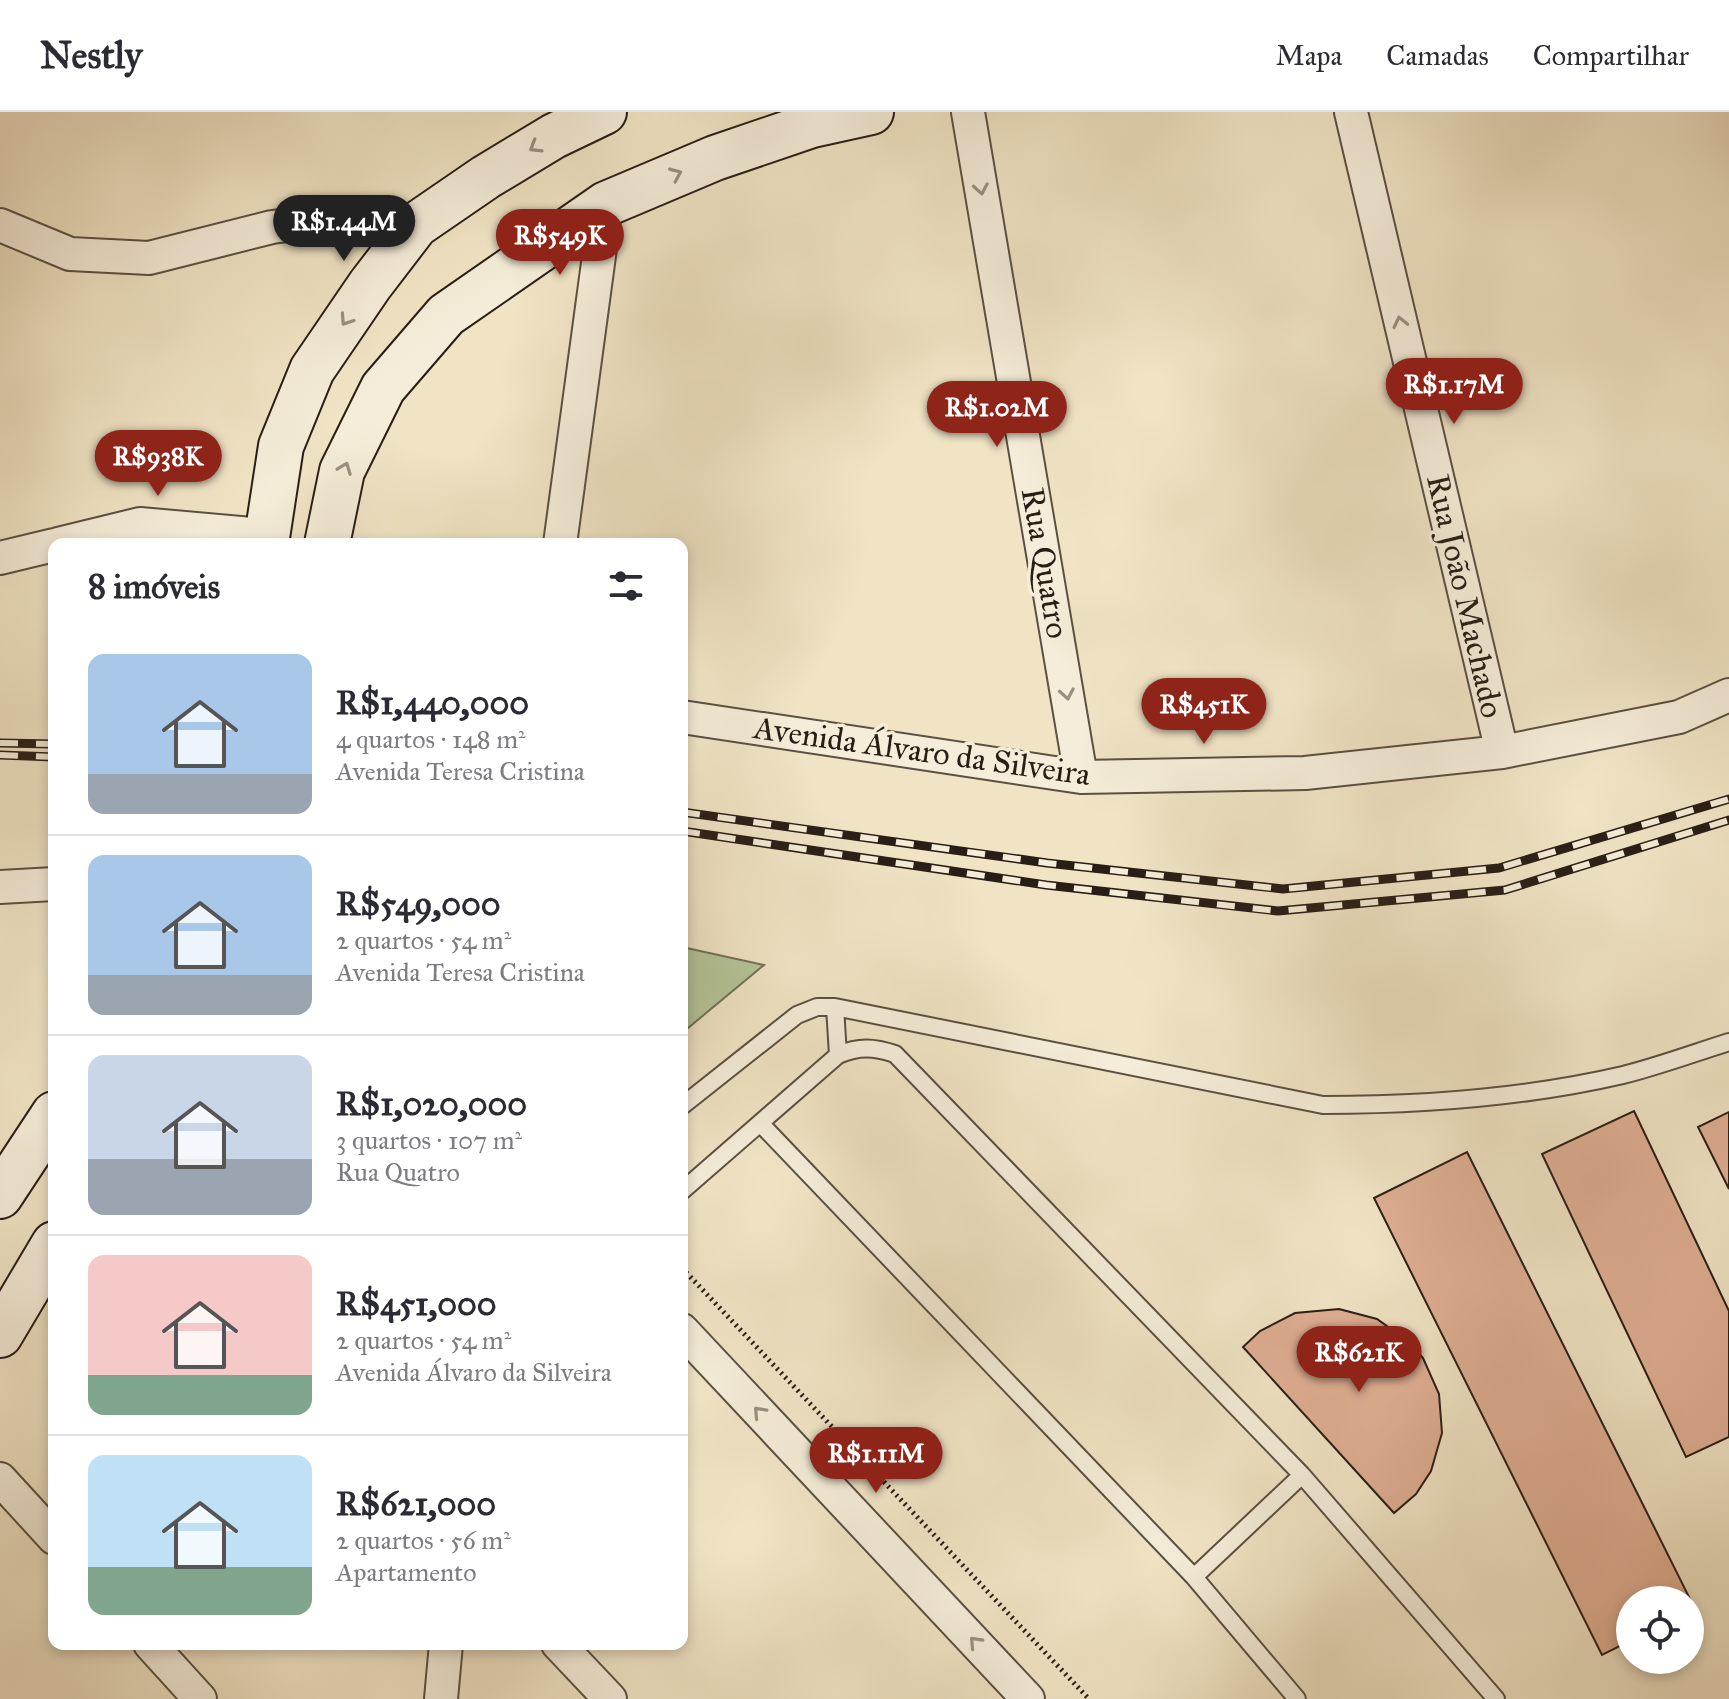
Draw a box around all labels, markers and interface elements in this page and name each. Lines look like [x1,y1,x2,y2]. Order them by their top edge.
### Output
text: Nestly [40,32,142,78]
text: Mapa [1276,38,1342,73]
text: Camadas [1386,38,1489,73]
text: Compartilhar [1533,38,1689,73]
one-way arrow [529,137,544,153]
one-way arrow [667,168,682,184]
one-way arrow [972,182,989,196]
pin: R$1.44M [270,195,418,263]
text: R$1.44M [291,205,397,237]
pin: R$549K [495,209,625,277]
text: R$549K [514,219,606,251]
one-way arrow [341,311,356,325]
one-way arrow [1393,316,1410,330]
pin: R$1.17M [1380,358,1528,426]
text: R$1.17M [1404,368,1504,400]
pin: R$1.02M [923,381,1071,449]
text: R$1.02M [945,391,1049,423]
pin: R$938K [93,430,223,498]
text: R$938K [113,440,203,472]
one-way arrow [335,462,352,476]
street label: Rua João Machado [1418,470,1512,722]
street label: Rua Quatro [1013,485,1077,641]
icon: filters [604,564,648,608]
text: 8 imóveis [88,566,220,607]
pin: R$451K [1139,678,1269,746]
text: R$1,440,000 [336,682,529,723]
icon: home [152,686,248,782]
one-way arrow [1058,687,1075,700]
text: R$451K [1159,688,1249,720]
street label: Avenida Álvaro da Silveira [749,708,1093,794]
text: 4 quartos · 148 m² [336,723,526,755]
text: Avenida Teresa Cristina [336,755,585,787]
text: R$549,000 [336,883,501,924]
icon: home [152,887,248,983]
text: 2 quartos · 54 m² [336,924,511,956]
text: Avenida Teresa Cristina [336,956,585,988]
text: R$1,020,000 [336,1083,527,1124]
icon: home [152,1087,248,1183]
text: 3 quartos · 107 m² [336,1124,522,1156]
text: Rua Quatro [336,1156,460,1188]
text: R$451,000 [336,1283,497,1324]
icon: home [152,1287,248,1383]
text: 2 quartos · 54 m² [336,1324,511,1356]
pin: R$621K [1294,1326,1424,1394]
text: R$621K [1315,1336,1403,1368]
text: Avenida Álvaro da Silveira [336,1356,612,1388]
one-way arrow [754,1406,768,1421]
pin: R$1.11M [802,1427,950,1495]
text: R$1.11M [828,1437,924,1469]
text: R$621,000 [336,1483,496,1524]
icon: home [152,1487,248,1583]
text: 2 quartos · 56 m² [336,1524,511,1556]
text: Apartamento [336,1556,477,1588]
map controls [1616,1586,1704,1674]
button: locate [1616,1586,1704,1674]
one-way arrow [969,1637,984,1651]

